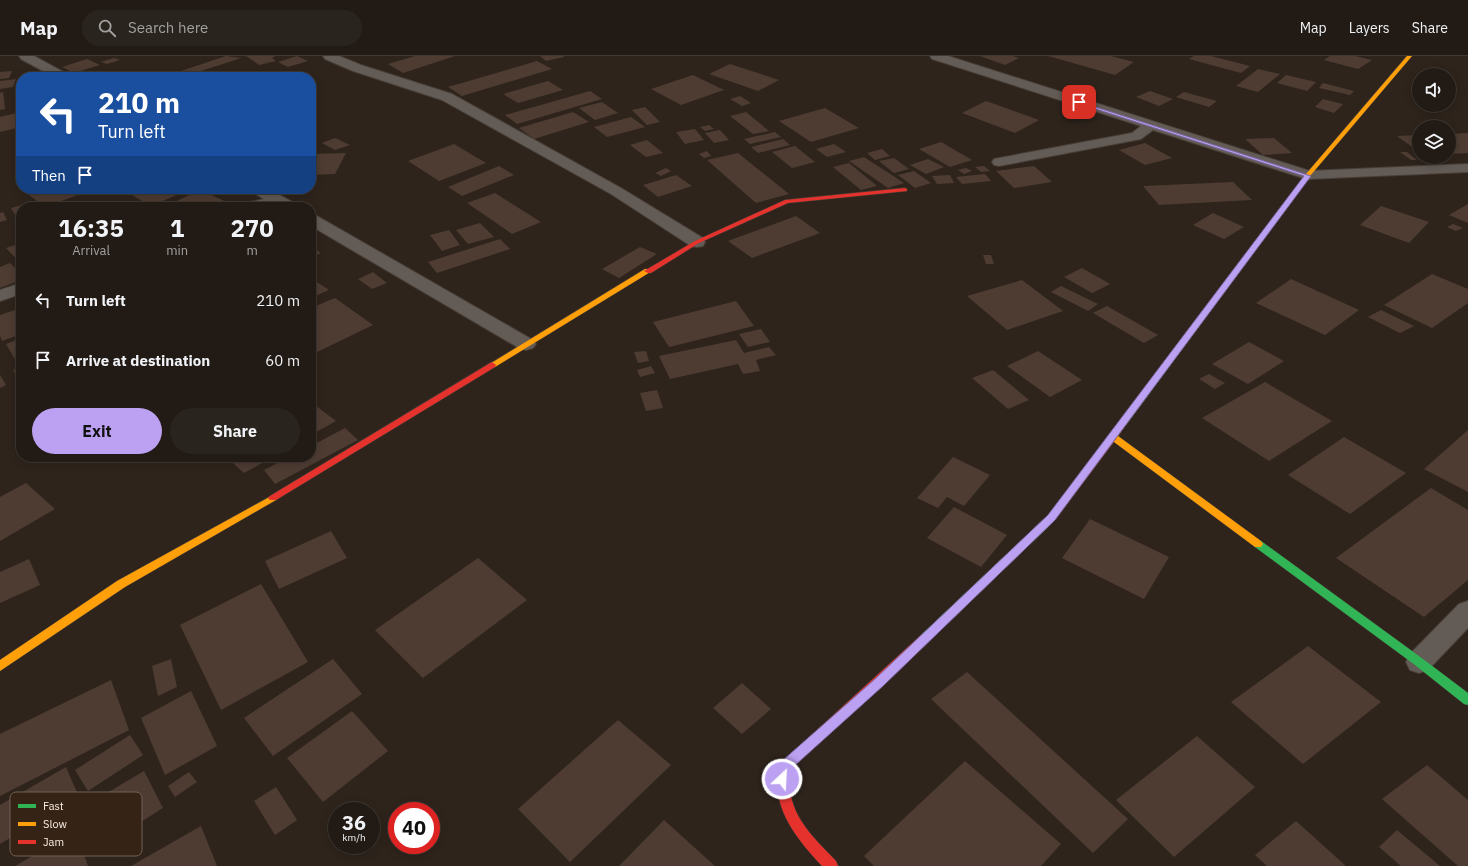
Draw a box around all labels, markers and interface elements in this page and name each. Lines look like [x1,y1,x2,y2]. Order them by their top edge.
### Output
search box [82,10,362,46]
text: Map [20,16,58,40]
icon: search [96,17,118,39]
text: Search here [128,18,208,37]
text: Map [1300,19,1327,37]
text: Layers [1349,19,1390,37]
text: Share [1412,19,1448,37]
map controls [1412,68,1456,164]
button: sound [1412,68,1456,112]
text: 210 m [98,84,180,121]
pin [1062,85,1096,119]
icon: left [32,88,84,140]
icon: arrive [1068,91,1090,113]
text: Turn left [98,120,166,143]
button: layers [1412,120,1456,164]
icon: arrive [74,164,96,186]
text: Then [32,166,66,185]
text: 16:35 [58,212,124,244]
text: 1 [170,212,184,244]
text: 270 [230,212,274,244]
text: Arrival [72,242,110,259]
text: min [166,242,188,259]
text: m [246,242,258,259]
icon: left [32,289,54,311]
text: Turn left [66,291,126,310]
text: 210 m [256,291,300,310]
icon: arrive [32,349,54,371]
text: Arrive at destination [66,351,210,370]
text: 60 m [265,351,300,370]
button: Exit [32,408,162,454]
button: Share [170,408,300,454]
position arrow [761,758,803,800]
legend [10,792,142,856]
text: Fast [43,799,64,813]
speed limit sign: 40 [388,802,440,854]
text: 36 [342,809,366,836]
text: Slow [43,817,67,831]
text: km/h [342,831,366,844]
text: Jam [43,835,64,849]

